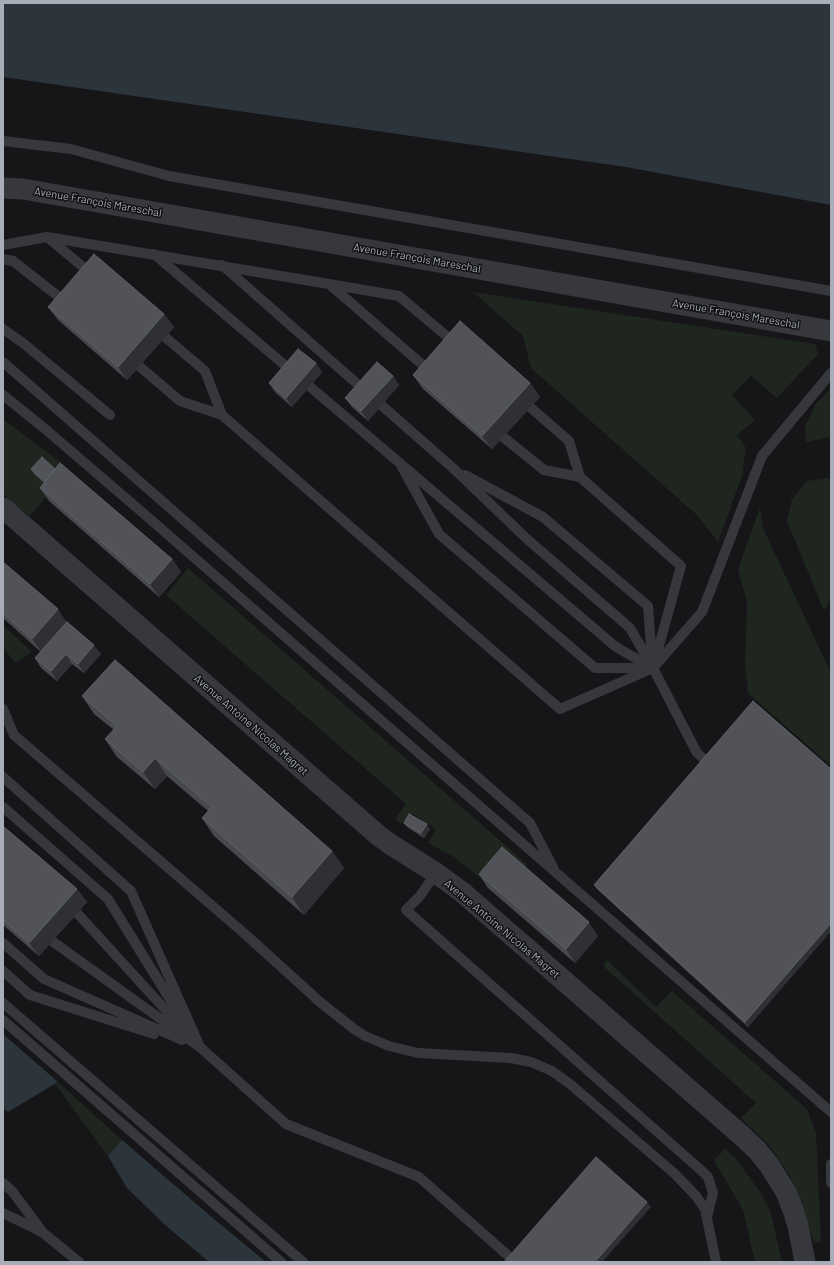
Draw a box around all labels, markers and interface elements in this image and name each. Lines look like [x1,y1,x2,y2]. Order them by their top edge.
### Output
street label: Avenue François Mareschal [33,184,163,220]
street label: Avenue François Mareschal [352,240,482,276]
street label: Avenue François Mareschal [671,296,801,332]
street label: Avenue Antoine Nicolas Magret [191,672,311,778]
street label: Avenue Antoine Nicolas Magret [441,877,563,981]

